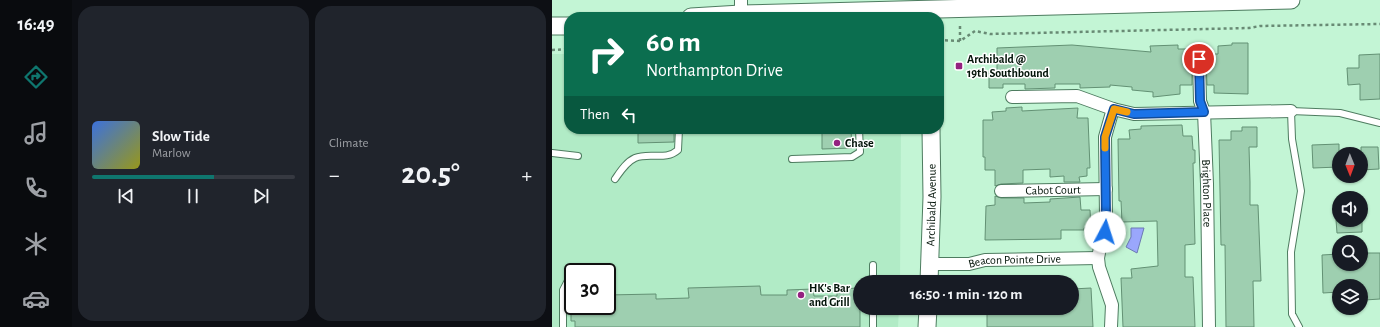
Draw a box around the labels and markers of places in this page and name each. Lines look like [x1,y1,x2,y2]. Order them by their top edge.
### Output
pin [1182,42,1216,76]
place label: Archibald @ 19th Southbound [967,53,1050,79]
marker: Archibald @ 19th Southbound [954,61,964,71]
place label: Chase [845,137,874,149]
marker: Chase [832,138,842,148]
place label: HK's Bar and Grill [809,282,851,308]
marker: HK's Bar and Grill [796,290,806,300]

